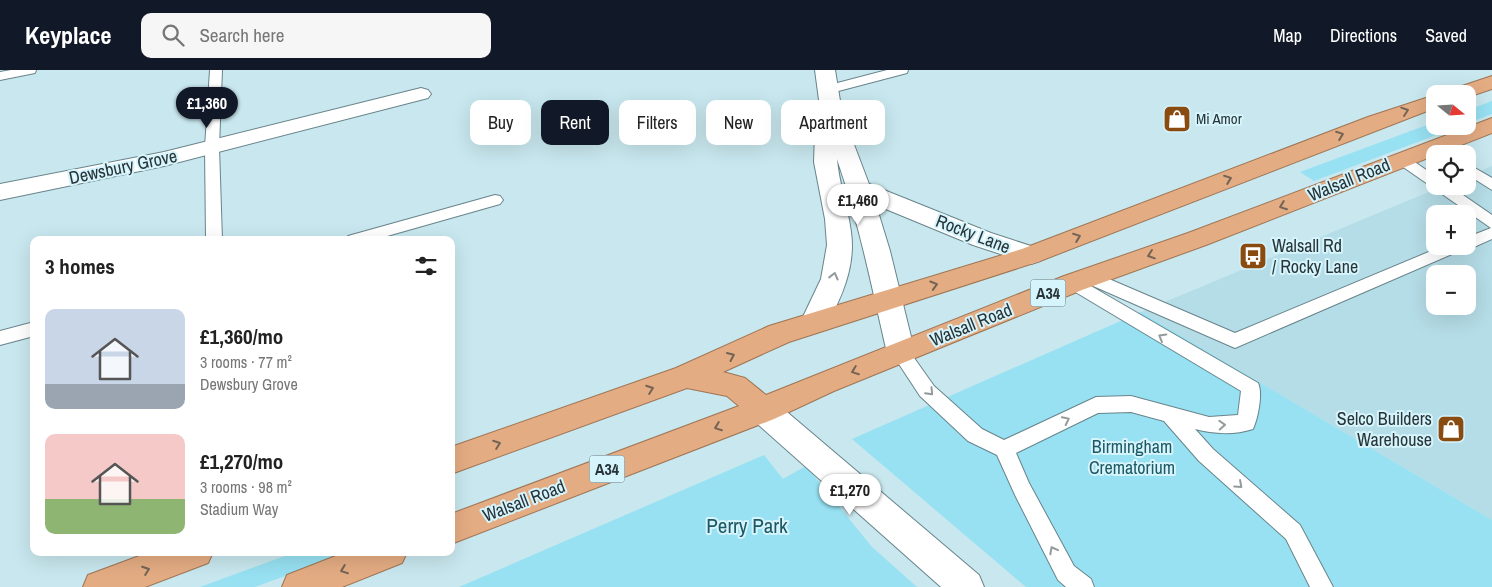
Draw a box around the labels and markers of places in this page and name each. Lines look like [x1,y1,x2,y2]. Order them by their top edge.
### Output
pin: £1,360 [166,87,248,129]
shop icon: Mi Amor [1162,104,1192,134]
place label: Mi Amor [1196,108,1242,129]
pin: £1,460 [817,184,899,226]
place label: Walsall Rd / Rocky Lane [1272,233,1358,279]
bus stop icon: Walsall Rd / Rocky Lane [1238,241,1268,271]
place label: Selco Builders Warehouse [1337,406,1432,452]
shop icon: Selco Builders Warehouse [1436,414,1466,444]
pin: £1,270 [809,474,891,516]

